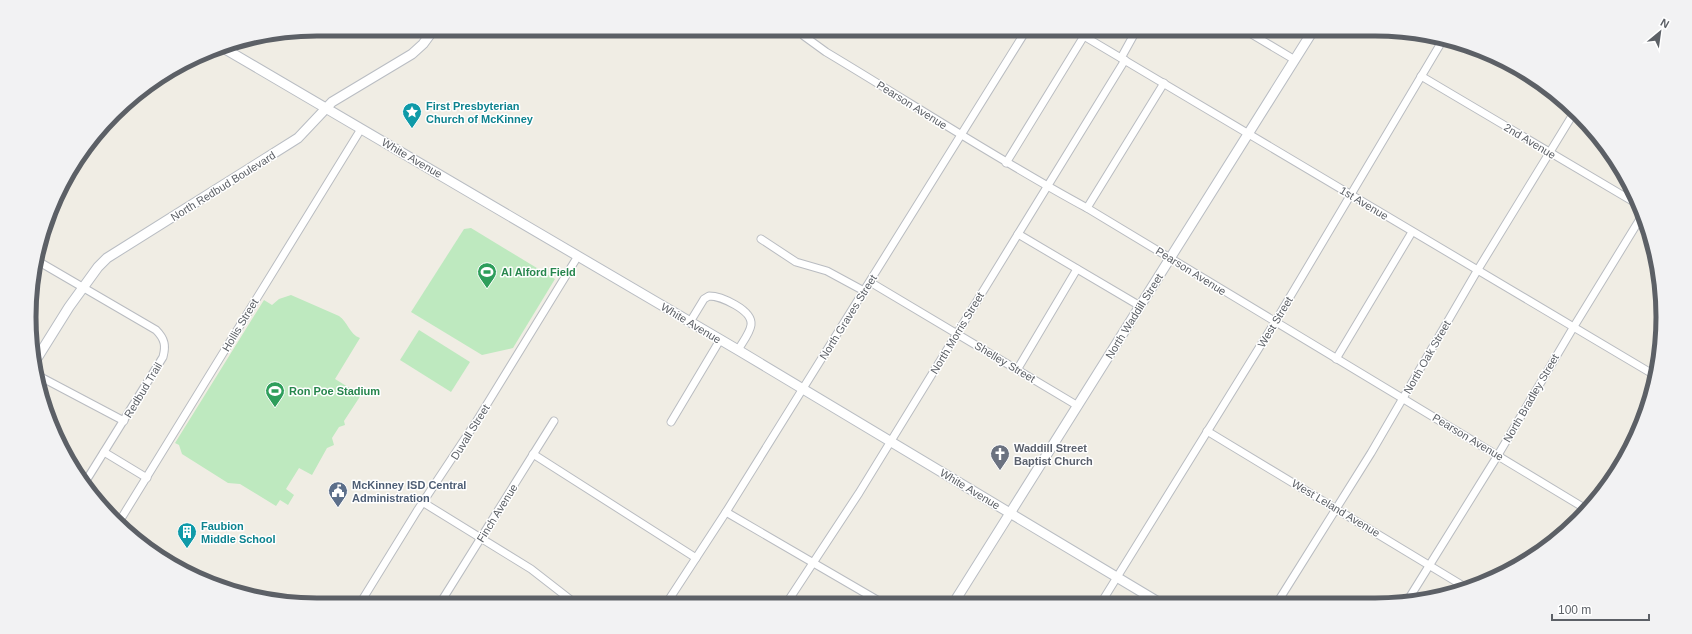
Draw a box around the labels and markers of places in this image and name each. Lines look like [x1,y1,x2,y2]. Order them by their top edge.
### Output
place label: First Presbyterian Church of McKinney [426,100,534,125]
place icon: First Presbyterian Church of McKinney [401,101,423,129]
sports icon: Al Alford Field [476,261,498,289]
place label: Al Alford Field [501,266,576,278]
sports icon: Ron Poe Stadium [264,380,286,408]
place label: Ron Poe Stadium [289,385,380,397]
place label: Waddill Street Baptist Church [1014,442,1093,467]
church icon: Waddill Street Baptist Church [989,443,1011,471]
place label: McKinney ISD Central Administration [352,479,466,504]
public building icon: McKinney ISD Central Administration [327,480,349,508]
place label: Faubion Middle School [201,520,276,545]
building icon: Faubion Middle School [176,521,198,549]

